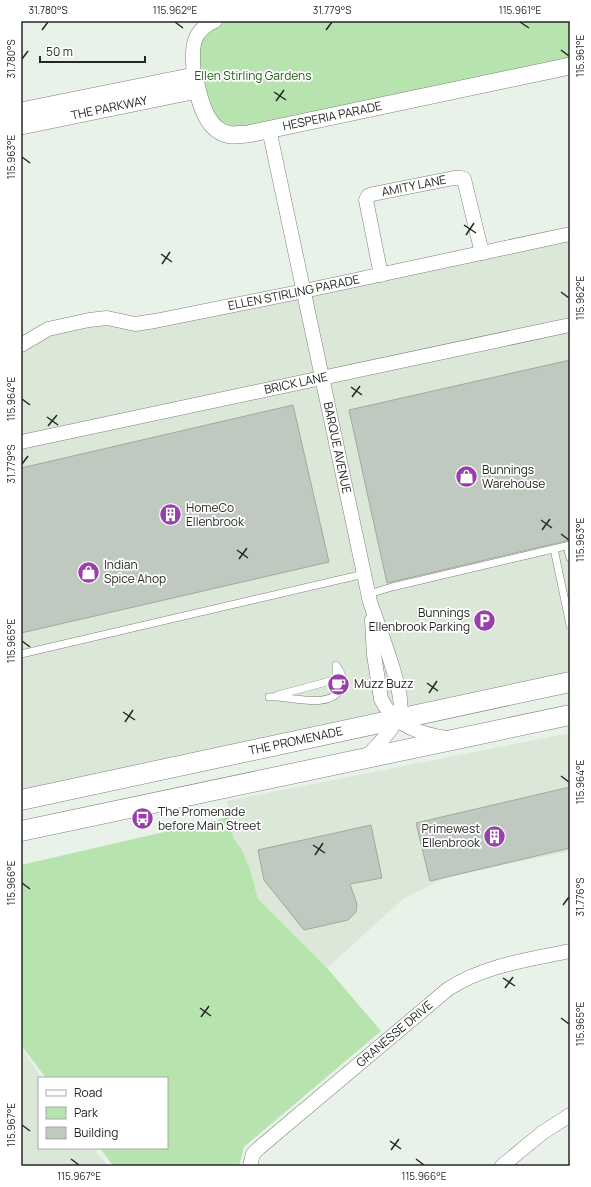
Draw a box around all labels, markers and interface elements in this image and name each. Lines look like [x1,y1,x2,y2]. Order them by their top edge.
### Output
text: 31.780°S [28,3,68,17]
text: 115.962°E [153,3,198,17]
text: 31.779°S [313,3,351,17]
text: 115.961°E [499,3,542,17]
text: 115.961°E [573,34,587,77]
scale bar [40,38,145,64]
text: 31.780°S [4,39,18,79]
text: 50 m [46,43,73,60]
park label: Ellen Stirling Gardens [194,67,312,84]
street label: THE PARKWAY [69,91,149,124]
street label: HESPERIA PARADE [281,97,384,134]
text: 115.963°E [4,135,18,179]
street label: AMITY LANE [380,171,448,200]
street label: ELLEN STIRLING PARADE [226,270,361,314]
text: 115.962°E [573,275,587,320]
street label: BRICK LANE [262,368,329,398]
text: 115.964°E [4,376,18,421]
street label: BARQUE AVENUE [320,400,356,495]
text: 31.779°S [4,445,18,483]
place label: Bunnings Warehouse [482,461,545,492]
shop icon: Bunnings Warehouse [454,464,480,490]
place label: HomeCo Ellenbrook [186,499,245,530]
building icon: HomeCo Ellenbrook [157,502,183,528]
text: 115.963°E [573,518,587,562]
place label: Indian Spice Ahop [104,556,166,587]
shop icon: Indian Spice Ahop [76,559,102,585]
place label: Bunnings Ellenbrook Parking [369,604,470,635]
parking icon: Bunnings Ellenbrook Parking [472,607,498,633]
text: 115.965°E [4,618,18,663]
cafe icon: Muzz Buzz [325,671,351,697]
place label: Muzz Buzz [354,675,414,692]
street label: THE PROMENADE [247,722,344,759]
text: 115.964°E [573,759,587,804]
place label: The Promenade before Main Street [158,803,261,834]
bus stop icon: The Promenade before Main Street [130,806,156,832]
place label: Primewest Ellenbrook [422,820,481,851]
building icon: Primewest Ellenbrook [482,823,508,849]
text: 115.966°E [4,860,18,905]
text: 31.776°S [573,878,587,916]
street label: GRANESSE DRIVE [352,996,436,1071]
text: 115.965°E [573,1001,587,1046]
legend [38,1077,168,1149]
text: Road [74,1084,102,1101]
text: 115.967°E [4,1103,18,1147]
text: Park [74,1104,99,1121]
text: Building [74,1124,118,1141]
text: 115.967°E [57,1169,101,1183]
text: 115.966°E [402,1169,447,1183]

